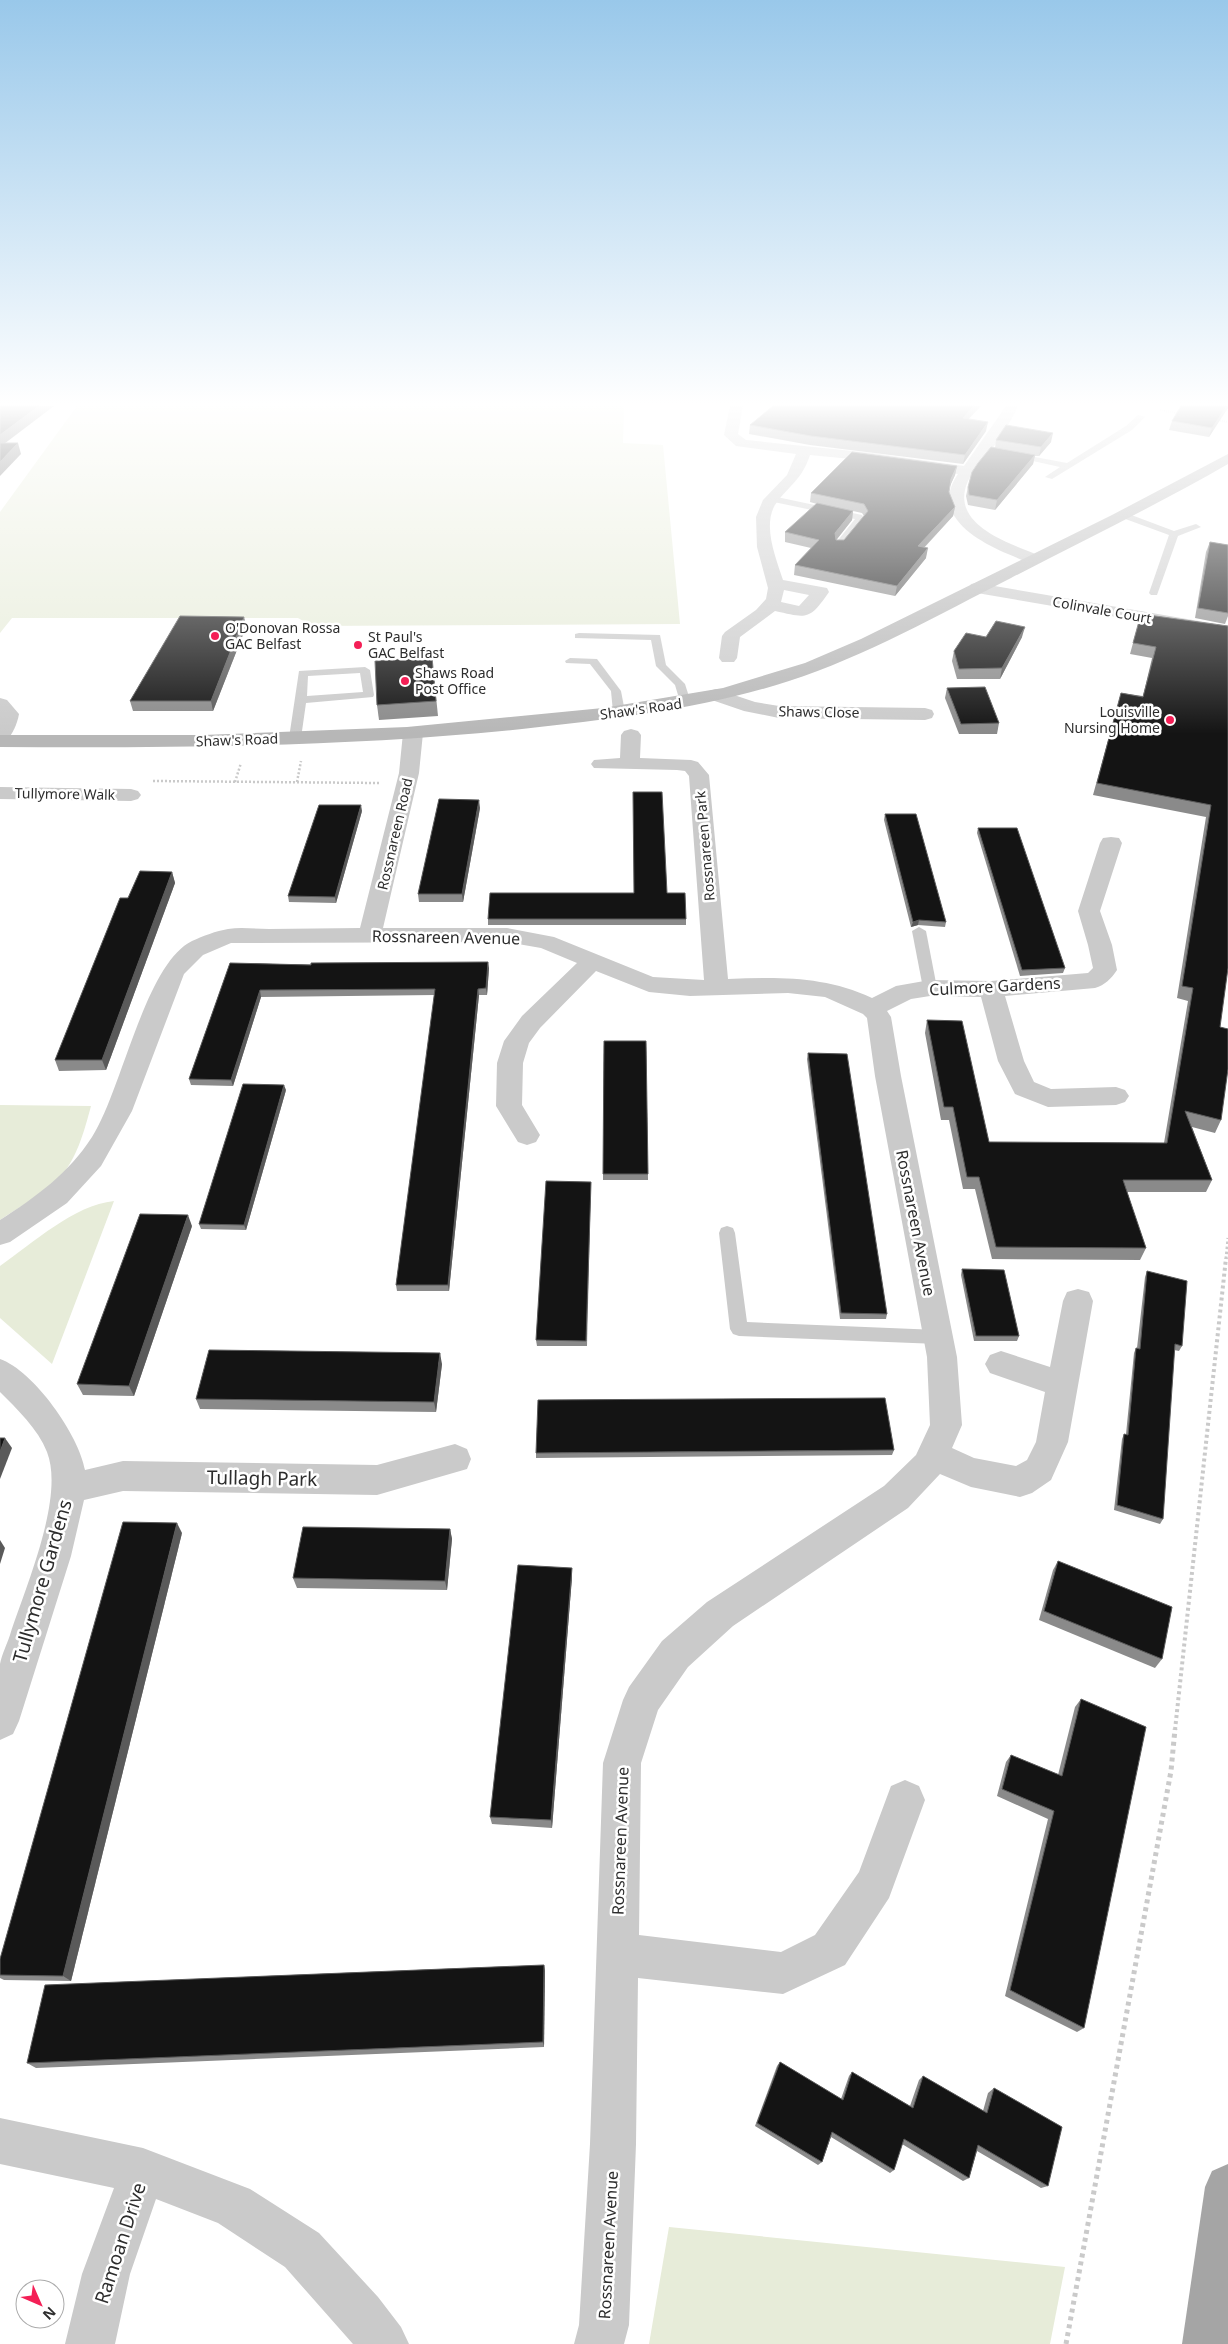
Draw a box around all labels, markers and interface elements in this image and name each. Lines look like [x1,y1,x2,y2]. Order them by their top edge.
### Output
street label: Colinvale Court [1051,591,1153,628]
place label: O'Donovan Rossa GAC Belfast [225,618,340,653]
place label: St Paul's GAC Belfast [368,627,444,662]
marker: O'Donovan Rossa GAC Belfast [209,630,221,642]
marker: St Paul's GAC Belfast [352,639,364,651]
place label: Shaws Road Post Office [415,663,494,698]
marker: Shaws Road Post Office [399,675,411,687]
street label: Shaw's Road [599,693,683,724]
street label: Shaws Close [778,701,860,722]
place label: Louisville Nursing Home [1064,702,1160,737]
marker: Louisville Nursing Home [1164,714,1176,726]
street label: Shaw's Road [195,729,279,750]
street label: Rossnareen Road [372,776,417,892]
street label: Tullymore Walk [15,783,116,804]
street label: Rossnareen Park [690,790,719,902]
street label: Rossnareen Avenue [372,925,520,949]
street label: Culmore Gardens [929,972,1061,1000]
street label: Rossnareen Avenue [891,1148,941,1298]
street label: Tullagh Park [207,1464,317,1492]
street label: Tullymore Gardens [6,1496,78,1666]
street label: Rossnareen Avenue [606,1766,634,1916]
street label: Rossnareen Avenue [593,2170,623,2320]
street label: Ramoan Drive [88,2179,152,2307]
north arrow [15,2279,65,2329]
text: N [39,2303,60,2324]

